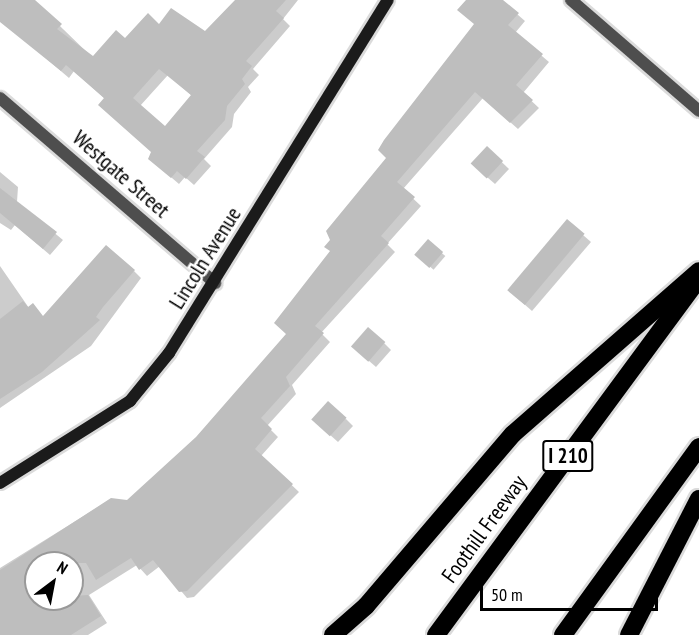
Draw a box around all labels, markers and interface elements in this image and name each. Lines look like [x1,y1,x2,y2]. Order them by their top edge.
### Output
street label: Westgate Street [67,125,175,223]
street label: Lincoln Avenue [163,202,247,314]
road number: I 210 [541,438,595,474]
street label: Foothill Freeway [436,470,532,588]
north arrow [24,551,84,611]
text: N [54,557,71,578]
scale bar [483,572,662,610]
text: 50 m [491,583,523,606]

